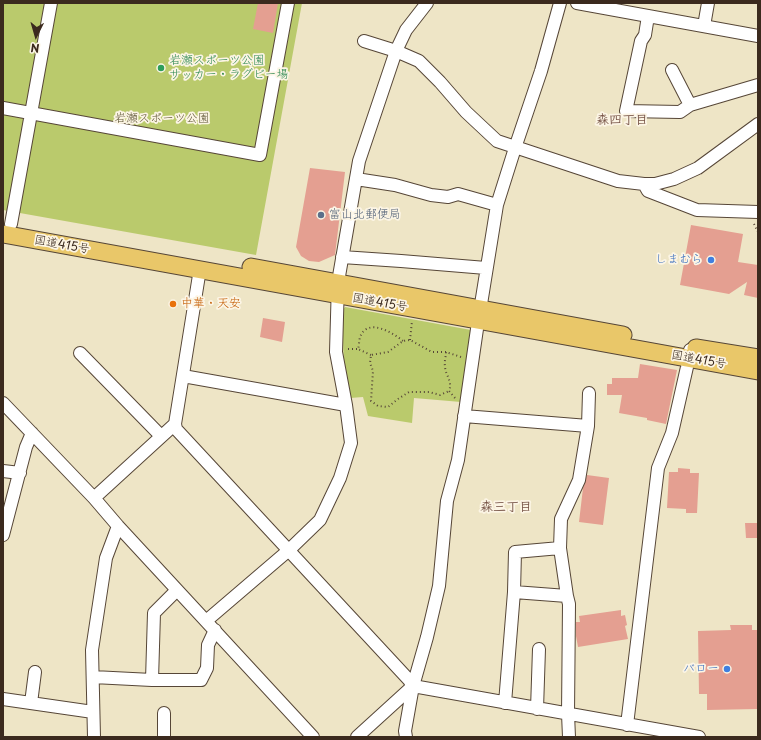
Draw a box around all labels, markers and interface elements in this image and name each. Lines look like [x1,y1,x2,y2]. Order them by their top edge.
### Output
north arrow [16,16,56,56]
text: N [30,40,40,57]
place label: 岩瀬スポーツ公園 サッカー・ラグビー場 [169,54,288,82]
marker: 岩瀬スポーツ公園 サッカー・ラグビー場 [156,63,166,73]
park label: 岩瀬スポーツ公園 [114,112,210,126]
district label: 森四丁目 [596,112,648,128]
place label: 富山北郵便局 [329,208,401,222]
marker: 富山北郵便局 [316,210,326,220]
street label: 国道415号 [33,233,91,257]
place label: しまむら [655,253,703,267]
marker: しまむら [706,255,716,265]
street label: 国道415号 [351,291,409,315]
place label: 中華・天安 [181,297,241,311]
marker: 中華・天安 [168,299,178,309]
street label: 国道415号 [670,348,728,372]
district label: 森三丁目 [480,499,532,515]
place label: バロー [683,662,719,676]
marker: バロー [722,664,732,674]

